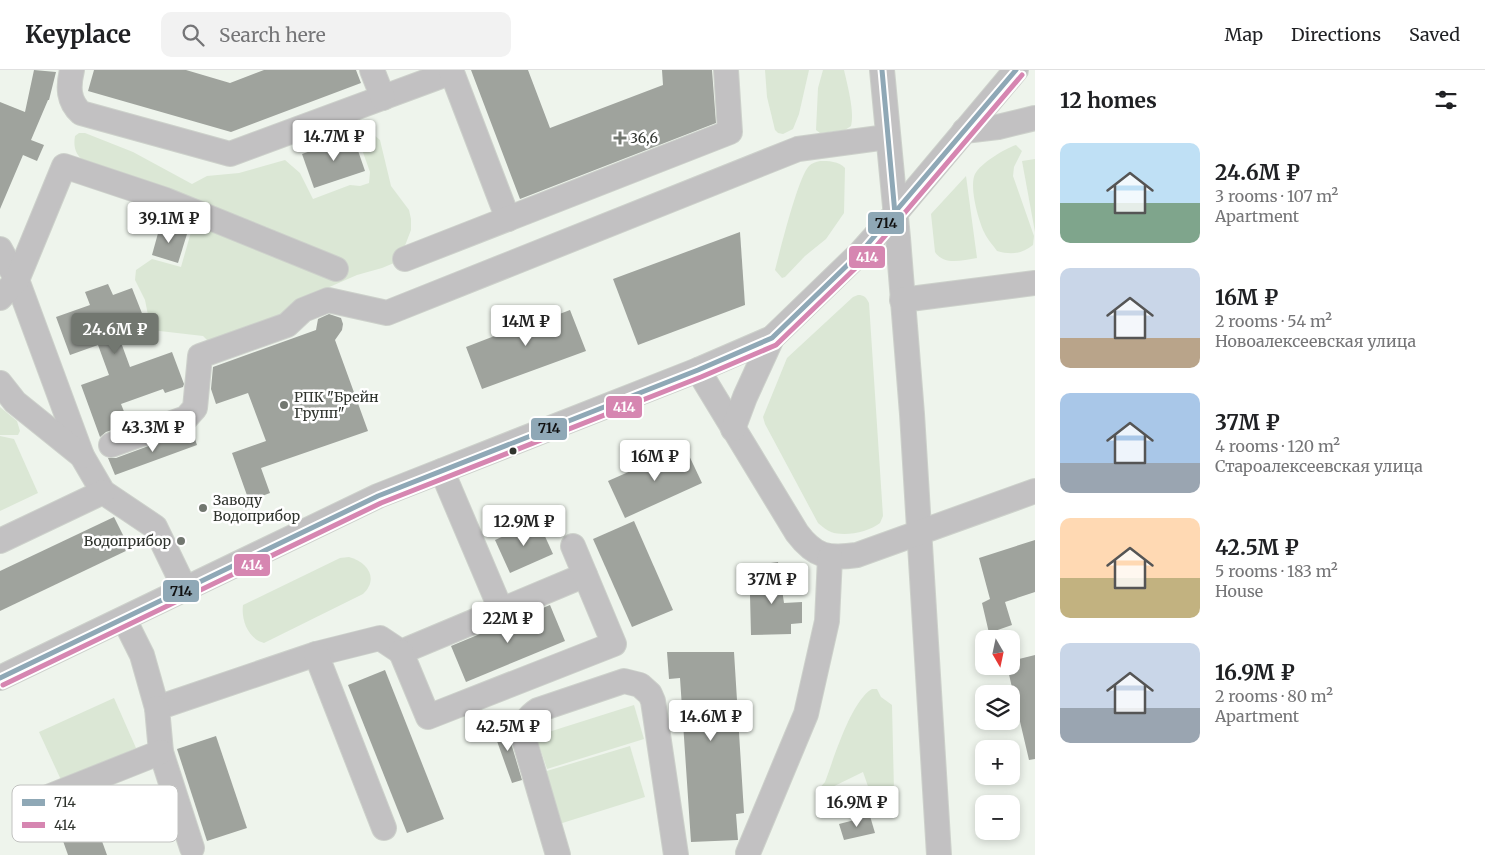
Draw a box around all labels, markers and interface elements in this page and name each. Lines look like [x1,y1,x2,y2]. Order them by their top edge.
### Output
search box [161,12,511,57]
text: Keyplace [25,19,131,50]
icon: search [179,21,207,49]
text: Search here [219,23,326,47]
text: Map [1225,23,1263,46]
text: Directions [1291,23,1381,46]
text: Saved [1409,23,1460,46]
icon: filters [1432,86,1460,114]
text: 12 homes [1060,87,1157,114]
pin: 14.7M ₽ [288,119,380,162]
text: 14.7M ₽ [304,126,364,146]
place label: 36,6 [630,129,658,147]
marker: 36,6 [614,132,626,144]
text: 24.6M ₽ [1215,159,1300,186]
icon: home [1100,163,1160,223]
text: 3 rooms · 107 m² [1215,186,1338,206]
pin: 39.1M ₽ [123,202,215,244]
text: Apartment [1215,206,1299,226]
text: 39.1M ₽ [138,208,200,228]
line badge: 714 [867,211,905,235]
text: 714 [875,214,897,232]
line badge: 414 [848,245,886,269]
text: 414 [856,248,878,266]
text: 16M ₽ [1215,284,1278,311]
icon: home [1100,288,1160,348]
pin: 14M ₽ [491,304,561,347]
text: 14M ₽ [502,311,550,331]
text: 2 rooms · 54 m² [1215,311,1332,331]
pin: 24.6M ₽ [69,312,161,355]
text: 24.6M ₽ [83,319,147,339]
text: Новоалексеевская улица [1215,331,1416,351]
place label: РПК "Брейн Групп" [294,388,379,422]
line badge: 414 [605,395,643,419]
text: 414 [613,398,635,416]
marker: РПК "Брейн Групп" [278,399,290,411]
text: 37M ₽ [1215,409,1280,436]
pin: 43.3M ₽ [107,410,199,453]
icon: home [1100,413,1160,473]
text: 43.3M ₽ [122,417,184,437]
line badge: 714 [530,417,568,441]
text: 714 [538,419,560,437]
text: 4 rooms · 120 m² [1215,436,1340,456]
pin: 16M ₽ [620,440,690,482]
unlabelled marker [508,446,518,456]
text: 16M ₽ [631,446,679,466]
text: Староалексеевская улица [1215,456,1423,476]
place label: Заводу Водоприбор [213,491,301,525]
marker: Заводу Водоприбор [197,502,209,514]
pin: 12.9M ₽ [478,504,570,547]
text: 12.9M ₽ [493,511,555,531]
place label: Водоприбор [84,532,171,550]
text: 42.5M ₽ [1215,534,1299,561]
marker: Водоприбор [175,535,187,547]
icon: home [1100,538,1160,598]
line badge: 414 [233,553,271,577]
text: 414 [241,556,263,574]
text: 5 rooms · 183 m² [1215,561,1338,581]
pin: 37M ₽ [737,562,807,605]
text: 37M ₽ [747,569,797,589]
line badge: 714 [162,579,200,603]
text: House [1215,581,1263,601]
text: 714 [170,582,192,600]
pin: 22M ₽ [473,602,543,644]
text: 22M ₽ [483,608,533,628]
north arrow [975,630,1020,675]
map controls [975,630,1020,840]
text: 16.9M ₽ [1215,659,1295,686]
icon: home [1100,663,1160,723]
button: layers [975,685,1020,730]
text: 2 rooms · 80 m² [1215,686,1333,706]
pin: 14.6M ₽ [665,700,757,742]
text: 14.6M ₽ [680,706,742,726]
text: Apartment [1215,706,1299,726]
pin: 42.5M ₽ [462,710,554,752]
text: 42.5M ₽ [476,716,540,736]
button: + [975,740,1020,785]
legend [12,785,178,842]
pin: 16.9M ₽ [811,786,903,828]
text: 16.9M ₽ [827,792,887,812]
text: 714 [54,793,76,811]
button: − [975,795,1020,840]
text: 414 [54,816,76,834]

